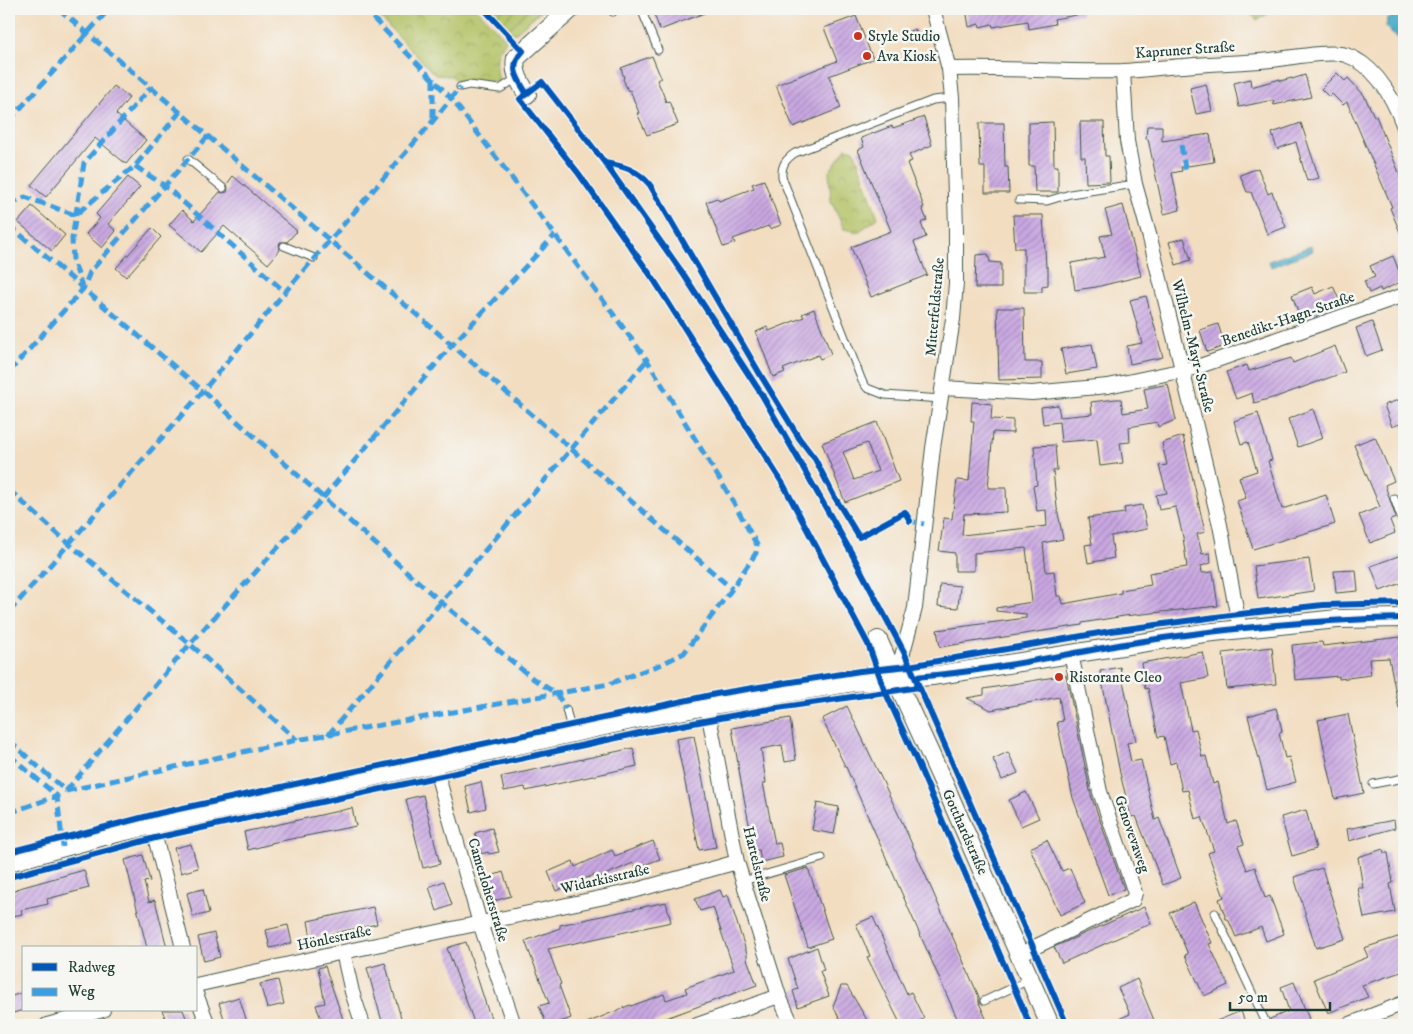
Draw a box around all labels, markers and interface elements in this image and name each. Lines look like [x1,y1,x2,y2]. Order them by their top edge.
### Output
place label: Style Studio [868,27,940,46]
marker: Style Studio [852,30,864,42]
street label: Kapruner Straße [1135,37,1235,63]
place label: Ava Kiosk [877,47,937,66]
marker: Ava Kiosk [861,50,873,62]
street label: Mitterfeldstraße [921,257,949,357]
street label: Wilhelm-Mayr-Straße [1167,276,1219,415]
street label: Benedikt-Hagn-Straße [1219,287,1357,351]
place label: Ristorante Cleo [1069,668,1162,687]
marker: Ristorante Cleo [1053,671,1065,683]
street label: Gotthardstraße [938,786,992,878]
street label: Genovevaweg [1110,793,1154,876]
street label: Hartelstraße [738,824,776,904]
street label: Camerloherstraße [463,836,513,944]
street label: Widarkisstraße [558,860,651,899]
street label: Hönlestraße [295,921,373,955]
legend [22,946,198,1012]
text: Radweg [68,958,116,977]
scale bar [1230,979,1330,1011]
text: Weg [67,982,95,1001]
text: 50 m [1238,988,1268,1007]

